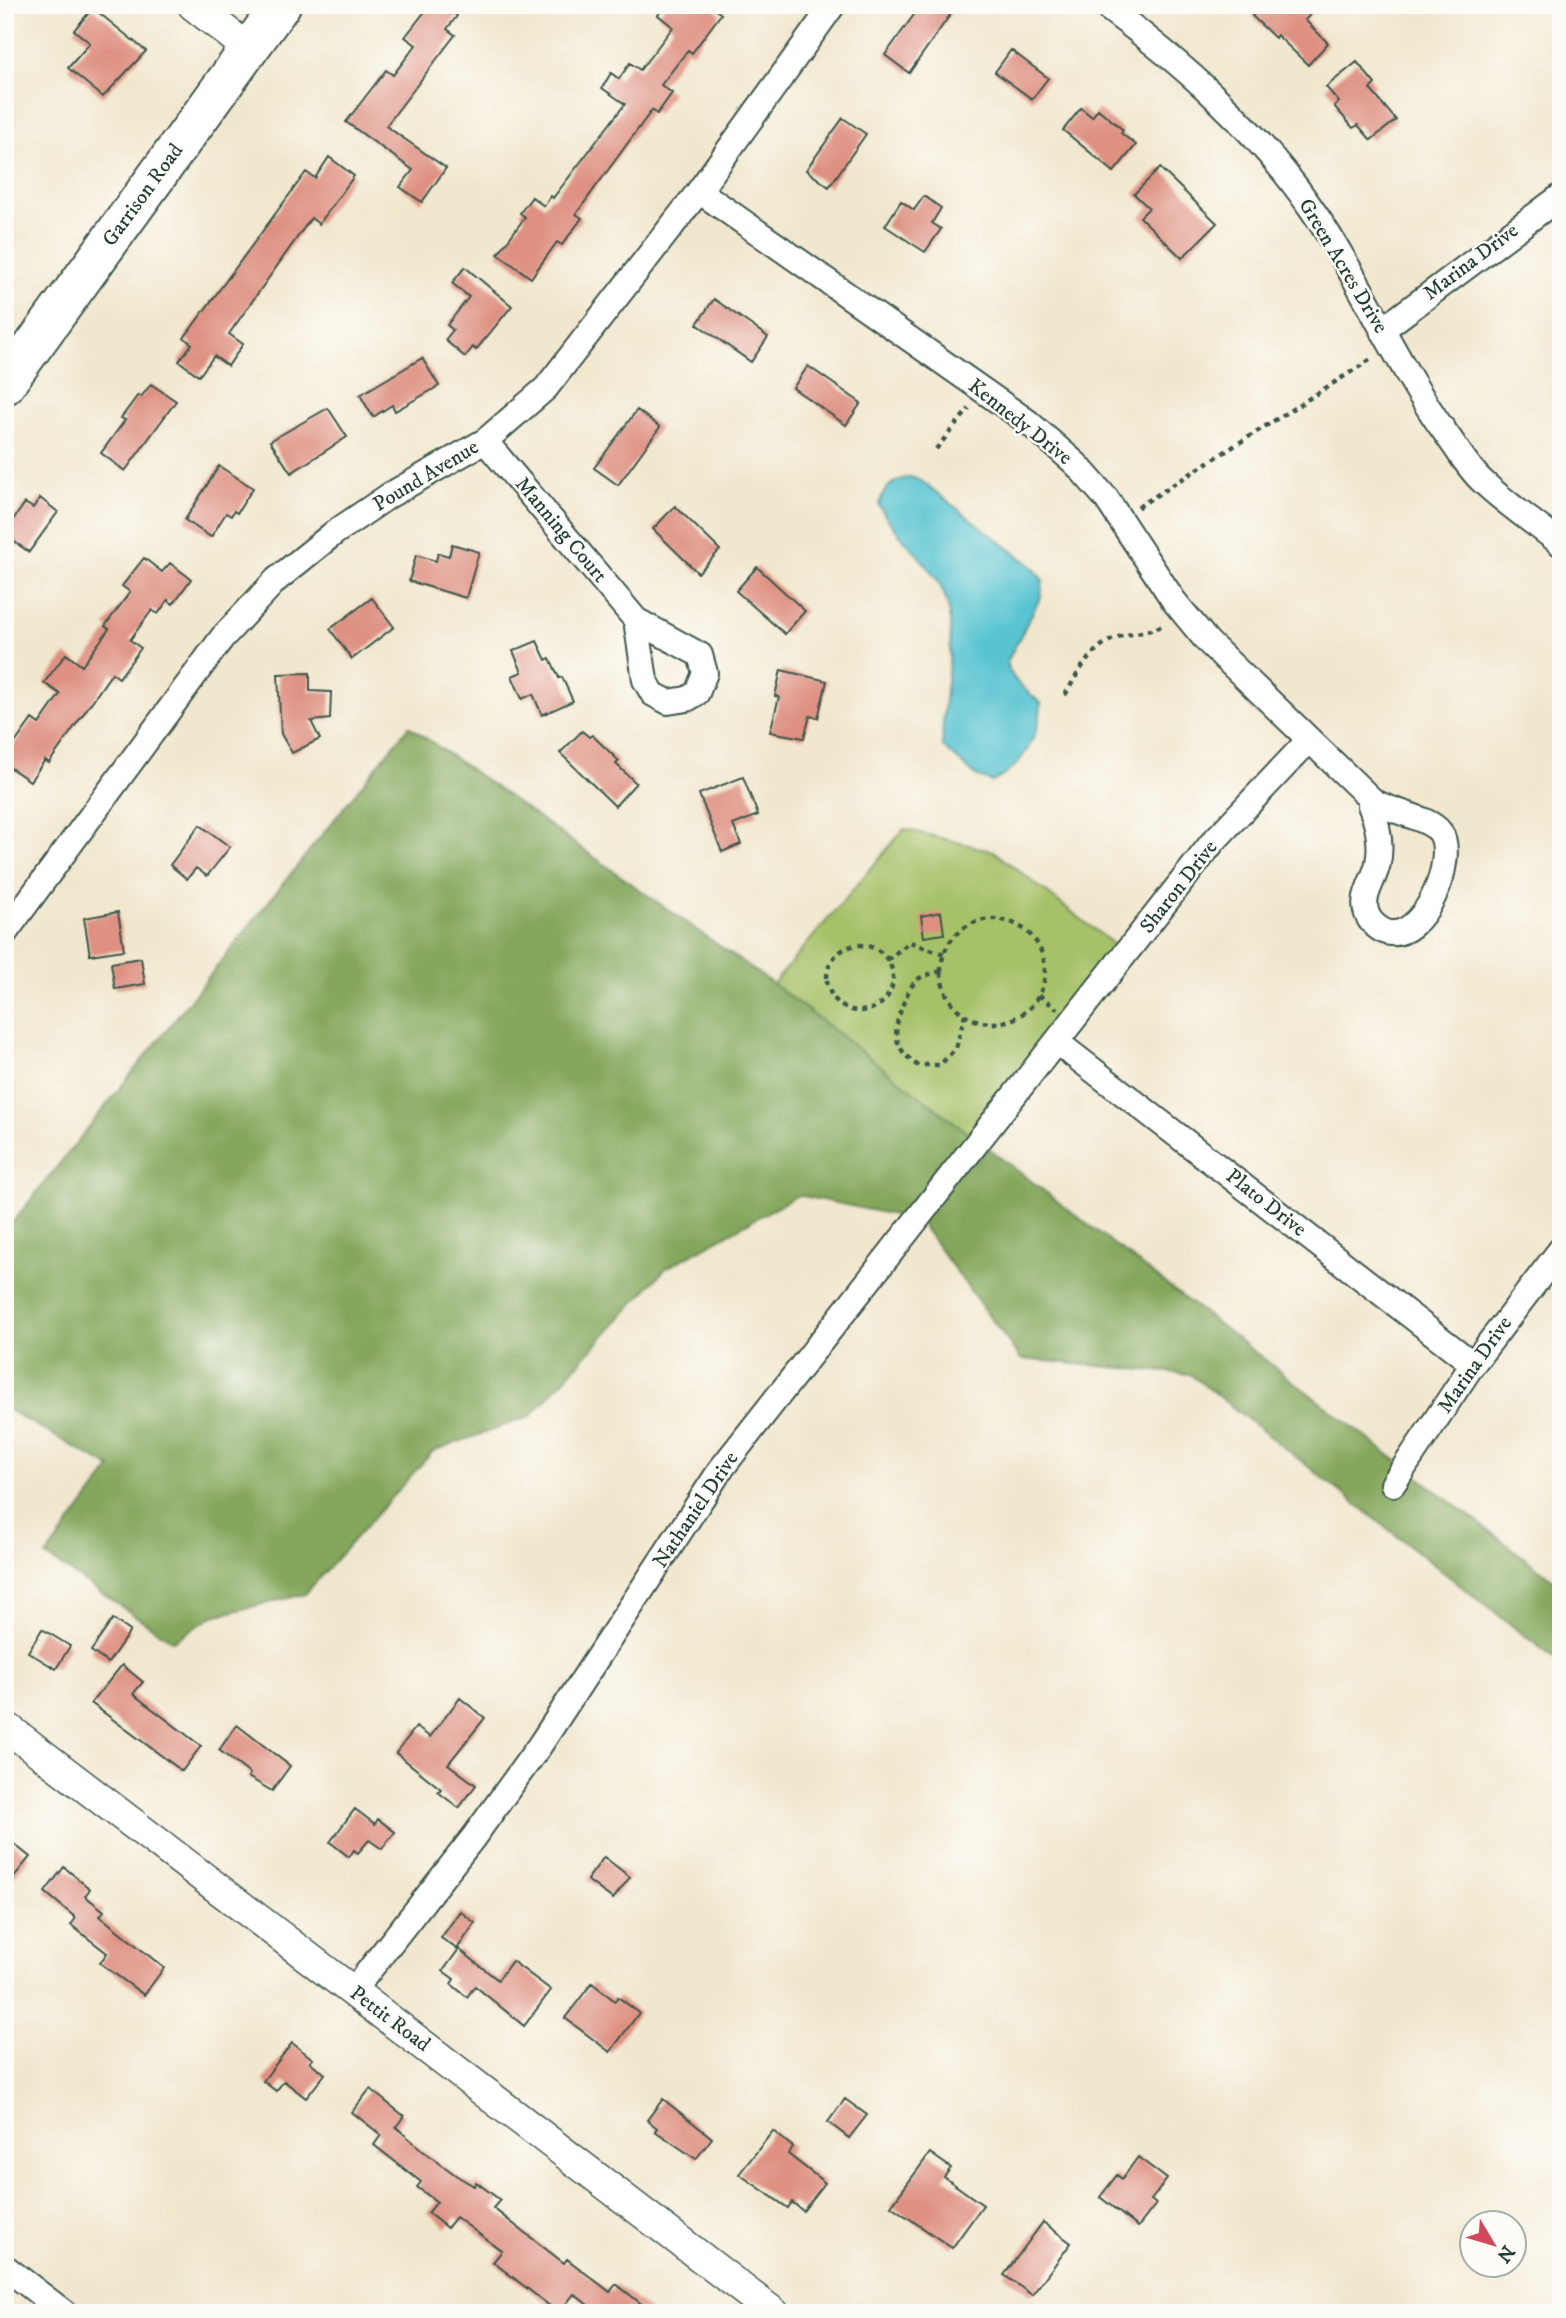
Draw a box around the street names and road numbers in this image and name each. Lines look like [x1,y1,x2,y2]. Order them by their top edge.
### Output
street label: Garrison Road [97,138,189,252]
street label: Green Acres Drive [1293,194,1394,338]
street label: Marina Drive [1418,218,1524,306]
street label: Kennedy Drive [963,373,1078,471]
street label: Pound Avenue [368,434,484,518]
street label: Manning Court [509,472,613,588]
street label: Sharon Drive [1135,835,1224,939]
street label: Plato Drive [1220,1163,1312,1243]
street label: Marina Drive [1432,1311,1518,1419]
street label: Nathaniel Drive [647,1447,745,1573]
street label: Pettit Road [345,1980,436,2058]

